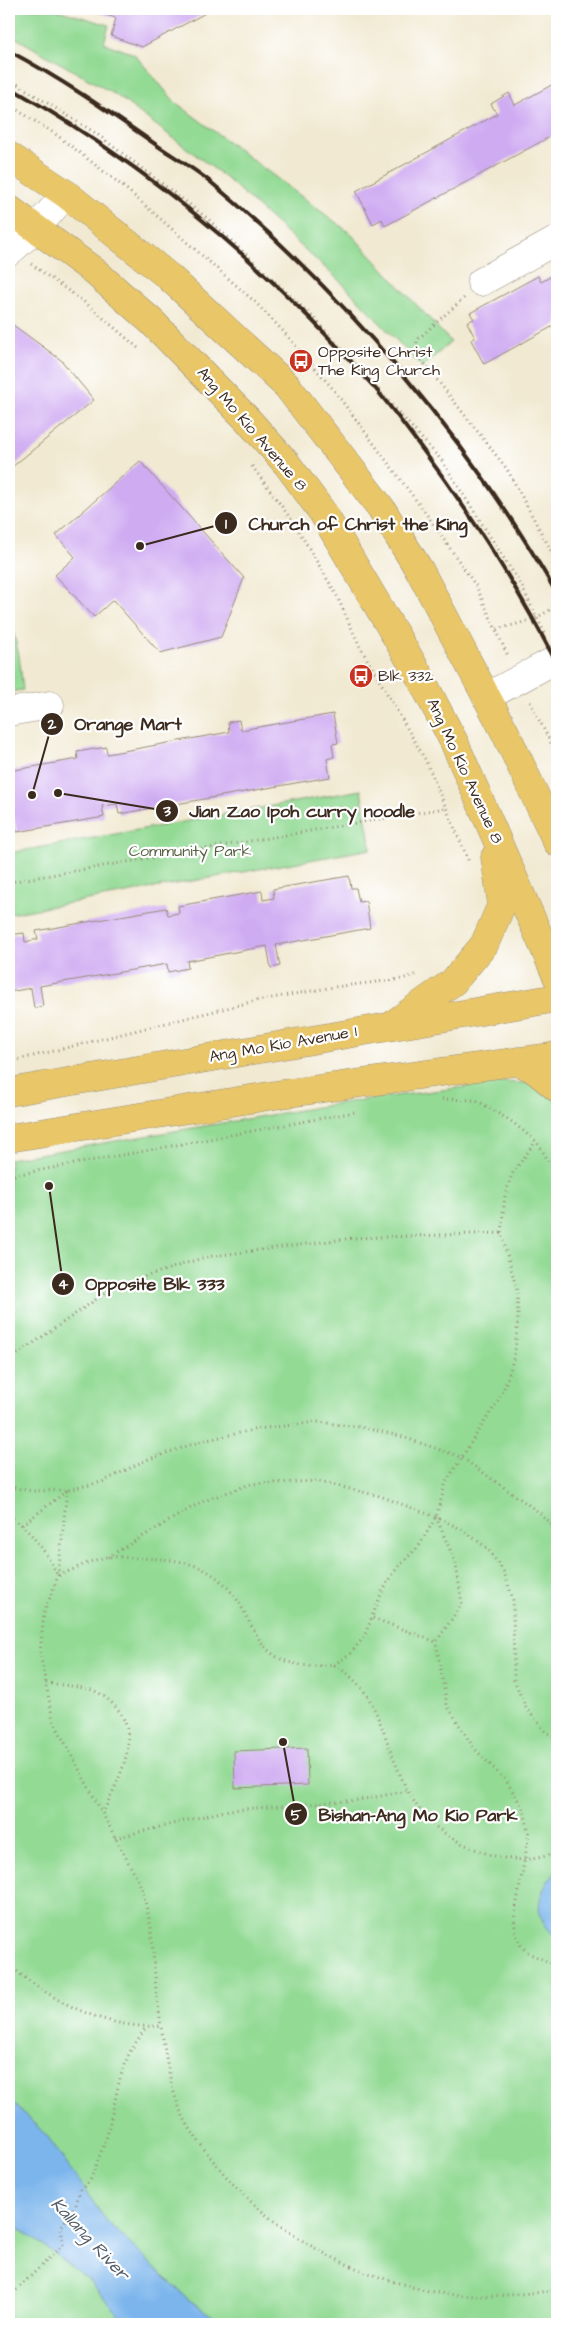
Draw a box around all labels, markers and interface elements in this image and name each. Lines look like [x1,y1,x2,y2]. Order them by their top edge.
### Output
place label: Opposite Christ The King Church [318,341,440,382]
bus stop icon: Opposite Christ The King Church [288,348,314,374]
street label: Ang Mo Kio Avenue 8 [191,362,312,496]
callout: Church of Christ the King [214,507,478,540]
text: Church of Christ the King [248,512,468,538]
text: 1 [225,514,227,535]
bus stop icon: Blk 332 [348,663,374,689]
place label: Blk 332 [378,665,434,687]
street label: Ang Mo Kio Avenue 8 [421,695,508,848]
callout: Orange Mart [40,707,192,740]
text: Orange Mart [74,712,183,738]
text: 2 [47,714,57,735]
callout: Jian Zao Ipoh curry noodle [154,795,425,828]
text: Jian Zao Ipoh curry noodle [188,799,415,825]
text: 3 [162,801,171,822]
park label: Community Park [129,840,251,863]
street label: Ang Mo Kio Avenue 1 [207,1020,359,1069]
callout: Opposite Blk 333 [50,1267,235,1300]
text: Opposite Blk 333 [85,1272,226,1297]
text: 4 [58,1274,69,1295]
callout: Bishan-Ang Mo Kio Park [283,1798,527,1831]
text: Bishan-Ang Mo Kio Park [318,1803,518,1829]
text: 5 [291,1805,302,1826]
water label: Kallang River [44,2192,136,2288]

